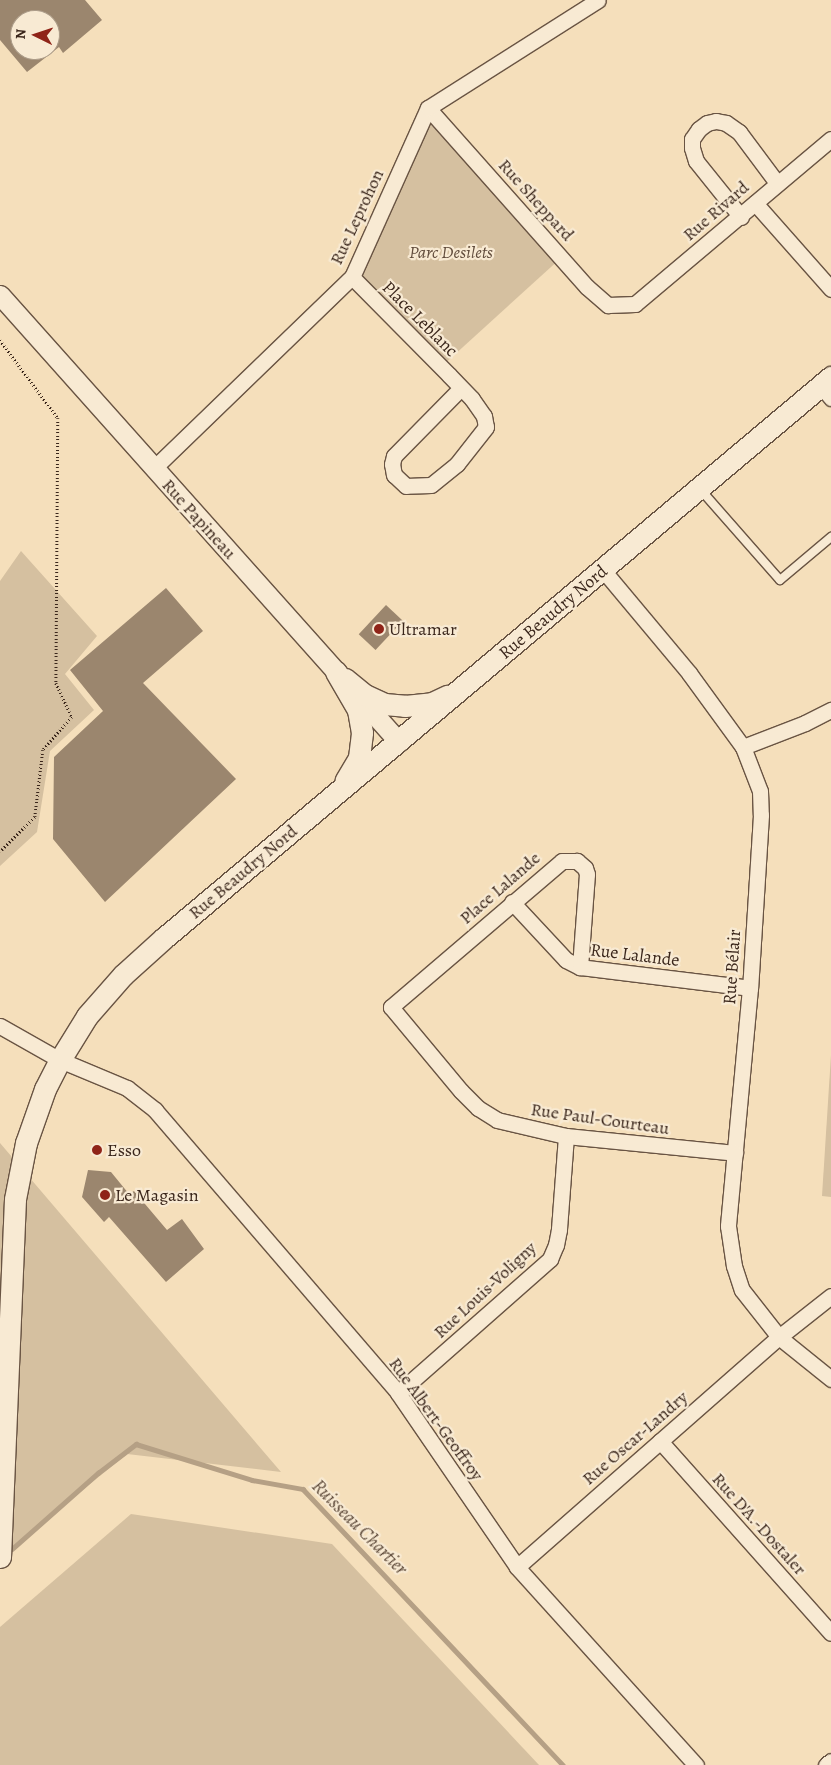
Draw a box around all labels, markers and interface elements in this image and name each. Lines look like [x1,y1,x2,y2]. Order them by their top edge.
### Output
north arrow [10,10,60,60]
text: N [11,28,30,40]
street label: Rue Sheppard [494,155,578,245]
street label: Rue Leprohon [326,166,388,268]
street label: Rue Rivard [679,177,753,245]
park label: Parc Desilets [409,241,493,263]
street label: Place Leblanc [378,277,462,361]
street label: Rue Papineau [157,474,241,564]
street label: Rue Beaudry Nord [494,560,612,664]
place label: Ultramar [389,618,457,640]
marker: Ultramar [373,623,385,635]
street label: Rue Beaudry Nord [184,820,302,924]
street label: Place Lalande [455,847,545,929]
street label: Rue Bélair [719,929,745,1005]
street label: Rue Lalande [589,939,681,971]
street label: Rue Paul-Courteau [529,1099,671,1139]
place label: Esso [107,1139,141,1161]
marker: Esso [91,1144,103,1156]
place label: Le Magasin [115,1184,199,1206]
marker: Le Magasin [99,1189,111,1201]
street label: Rue Louis-Voligny [429,1237,541,1343]
street label: Rue Albert-Geoffroy [384,1353,488,1485]
street label: Rue Oscar-Landry [578,1386,692,1490]
street label: Rue D'A.-Dostaler [707,1468,811,1580]
water label: Ruisseau Chartier [307,1476,411,1580]

